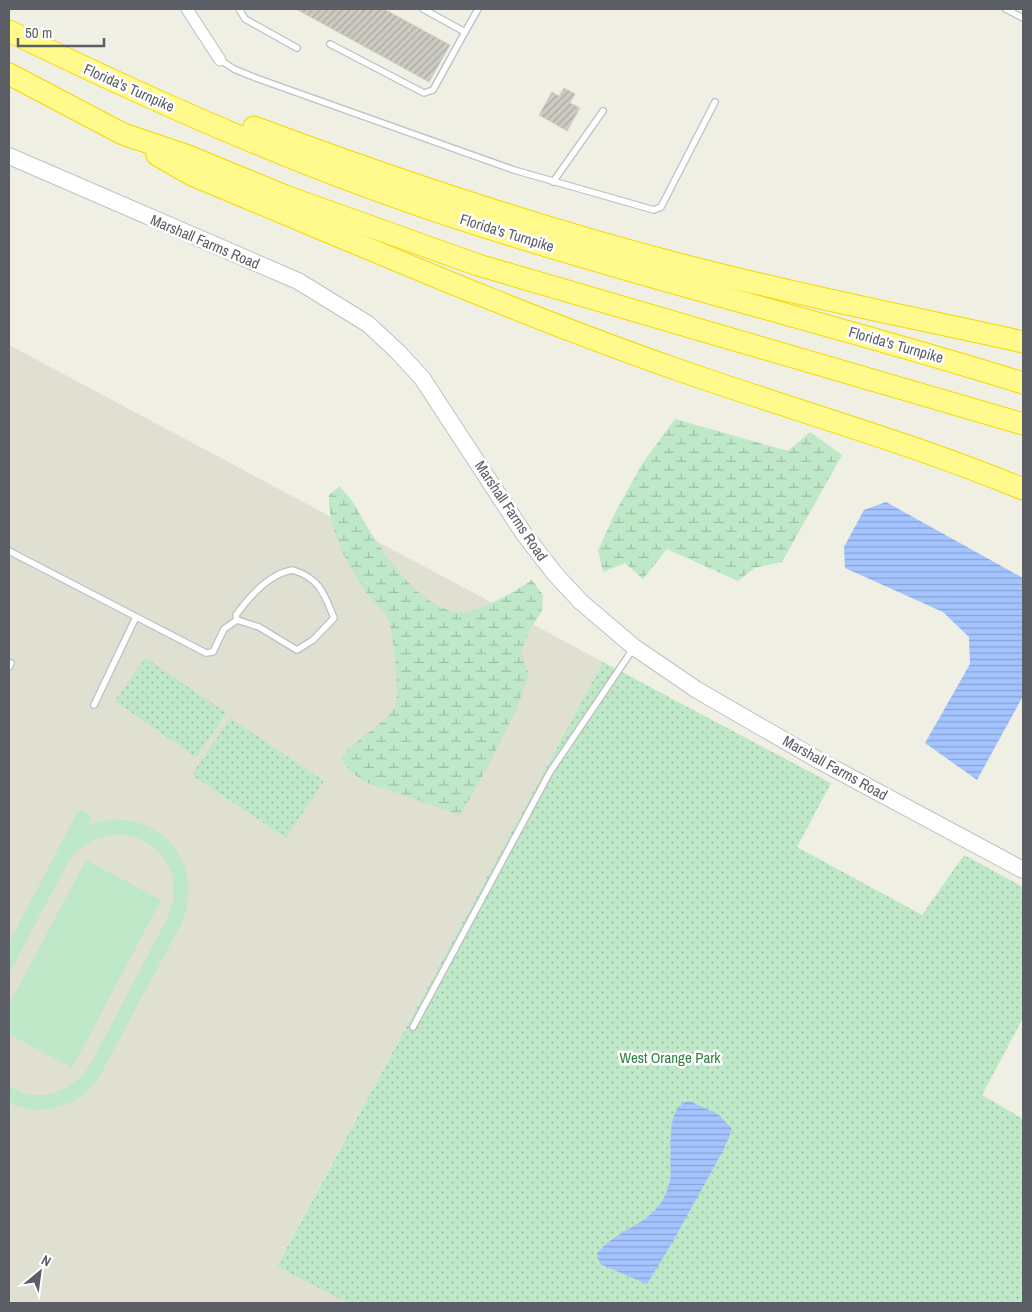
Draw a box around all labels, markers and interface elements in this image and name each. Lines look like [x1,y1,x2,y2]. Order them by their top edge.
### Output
scale bar [18,15,104,47]
text: 50 m [25,22,52,43]
street label: Florida's Turnpike [80,58,178,117]
street label: Florida's Turnpike [457,208,557,257]
street label: Marshall Farms Road [147,209,263,274]
street label: Florida's Turnpike [846,321,946,368]
street label: Marshall Farms Road [470,456,553,565]
street label: Marshall Farms Road [779,730,891,805]
park label: West Orange Park [620,1047,721,1068]
north arrow [15,1247,65,1297]
text: N [38,1251,54,1271]

